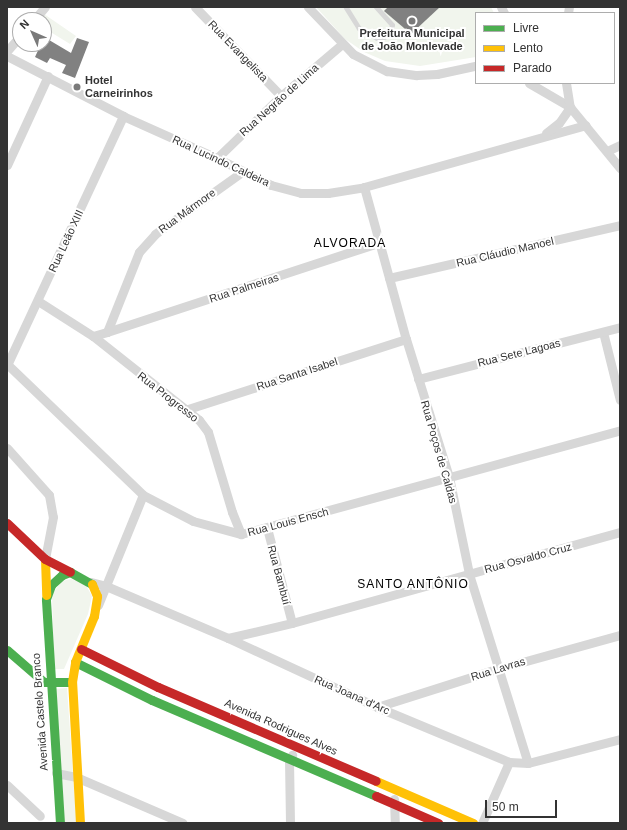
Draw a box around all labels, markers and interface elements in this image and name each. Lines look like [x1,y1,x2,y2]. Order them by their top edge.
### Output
north arrow [12,12,52,52]
legend [475,12,615,84]
marker: Prefeitura Municipal de João Monlevade [407,16,417,26]
text: N [17,17,31,31]
street label: Rua Evangelista [205,18,271,84]
text: Livre [513,21,539,35]
place label: Prefeitura Municipal de João Monlevade [359,27,465,53]
text: Lento [513,41,543,55]
street label: Rua Negrão de Lima [237,61,321,139]
text: Parado [513,61,552,75]
place label: Hotel Carneirinhos [85,74,153,100]
marker: Hotel Carneirinhos [72,82,82,92]
street label: Rua Lucindo Caldeira [170,133,272,189]
street label: Rua Mármore [156,186,218,236]
street label: Rua Leão XIII [46,208,86,274]
street label: Rua Cláudio Manoel [455,234,555,270]
district label: ALVORADA [314,237,386,251]
street label: Rua Palmeiras [208,271,280,305]
street label: Rua Sete Lagoas [476,336,562,370]
street label: Rua Santa Isabel [255,355,339,393]
street label: Rua Progresso [135,369,201,425]
street label: Rua Poços de Caldas [418,399,460,505]
street label: Rua Louis Ensch [246,505,330,539]
street label: Rua Osvaldo Cruz [483,540,573,576]
street label: Rua Bambuí [265,544,293,606]
district label: SANTO ANTÔNIO [357,578,469,592]
street label: Avenida Castelo Branco [29,653,51,771]
street label: Rua Lavras [469,654,527,684]
street label: Rua Joana d'Arc [312,673,392,717]
street label: Avenida Rodrigues Alves [222,696,340,758]
scale bar [487,792,559,818]
text: 50 m [492,800,519,814]

